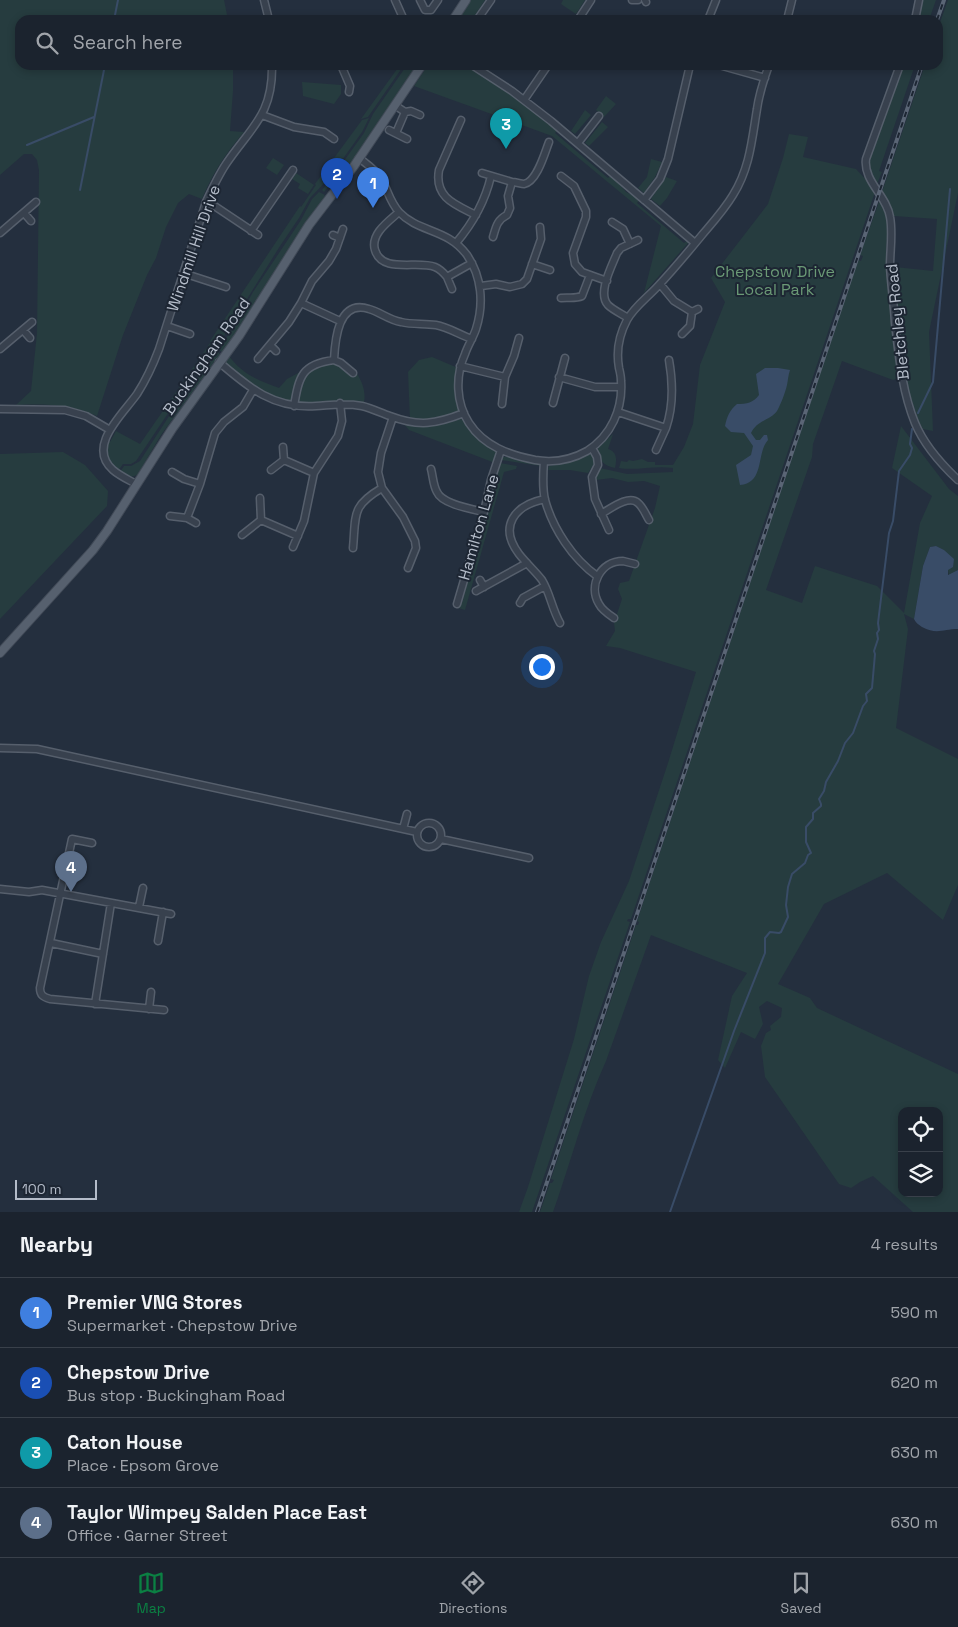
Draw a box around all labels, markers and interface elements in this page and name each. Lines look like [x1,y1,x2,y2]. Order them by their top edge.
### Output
search box [15,15,943,70]
icon: search [33,29,61,57]
text: Search here [73,30,183,55]
pin: 3 [490,108,522,149]
pin: 2 [321,158,353,199]
pin: 1 [357,167,389,208]
street label: Windmill Hill Drive [162,182,225,314]
park label: Chepstow Drive Local Park [715,261,835,300]
street label: Bletchley Road [881,263,914,381]
street label: Buckingham Road [158,293,255,419]
street label: Hamilton Lane [453,472,504,583]
your location [529,654,555,680]
pin: 4 [55,851,87,892]
map controls [898,1107,943,1197]
button: locate [898,1107,943,1152]
button: layers [898,1152,943,1197]
scale bar [15,1177,98,1200]
text: 100 m [22,1180,61,1198]
text: Nearby [20,1231,93,1258]
text: 4 results [871,1234,938,1255]
text: Premier VNG Stores [67,1290,242,1315]
text: 1 [32,1302,40,1323]
text: 590 m [890,1302,938,1323]
text: Supermarket · Chepstow Drive [67,1315,298,1336]
text: Chepstow Drive [67,1360,210,1385]
text: 2 [31,1372,41,1393]
text: 620 m [890,1372,938,1393]
text: Bus stop · Buckingham Road [67,1385,285,1406]
text: Caton House [67,1430,183,1455]
text: 3 [31,1442,41,1463]
text: 630 m [890,1442,938,1463]
text: Place · Epsom Grove [67,1455,219,1476]
text: Taylor Wimpey Salden Place East [67,1500,367,1525]
text: 4 [31,1512,41,1533]
text: 630 m [890,1512,938,1533]
text: Office · Garner Street [67,1525,228,1546]
tab: Map [137,1569,166,1617]
tab: Directions [439,1569,507,1617]
tab: Saved [781,1569,821,1617]

